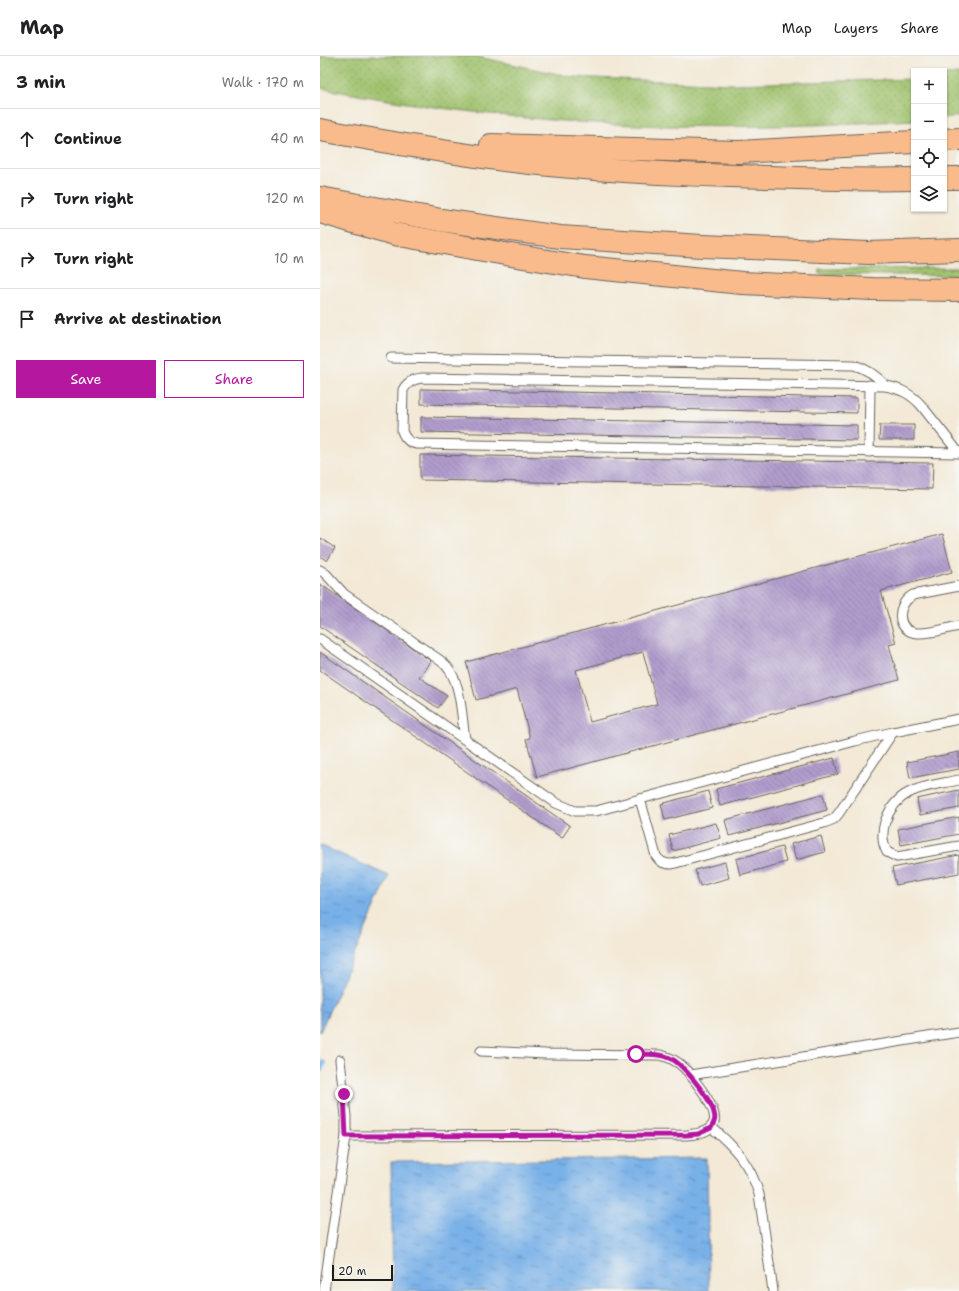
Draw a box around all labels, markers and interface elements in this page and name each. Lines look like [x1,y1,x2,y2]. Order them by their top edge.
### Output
text: Map [20,15,64,40]
text: Map [782,19,812,37]
text: Layers [834,19,878,37]
text: Share [900,19,939,37]
map controls [911,68,947,212]
button: + [911,68,947,104]
text: 3 min [16,71,66,93]
text: Walk · 170 m [222,74,304,91]
button: − [911,104,947,140]
icon: ahead [16,128,38,150]
text: Continue [54,129,122,149]
text: 40 m [270,130,304,147]
button: locate [911,140,947,176]
button: layers [911,176,947,212]
icon: right [16,188,38,210]
text: Turn right [54,189,134,209]
text: 120 m [266,190,304,207]
icon: right [16,248,38,270]
text: Turn right [54,249,134,269]
text: 10 m [274,250,304,267]
icon: arrive [16,308,38,330]
text: Arrive at destination [54,309,222,329]
button: Save [16,360,156,398]
button: Share [164,360,304,398]
route start [627,1045,645,1063]
route end [335,1085,353,1103]
scale bar [332,1263,393,1282]
text: 20 m [338,1264,366,1279]

